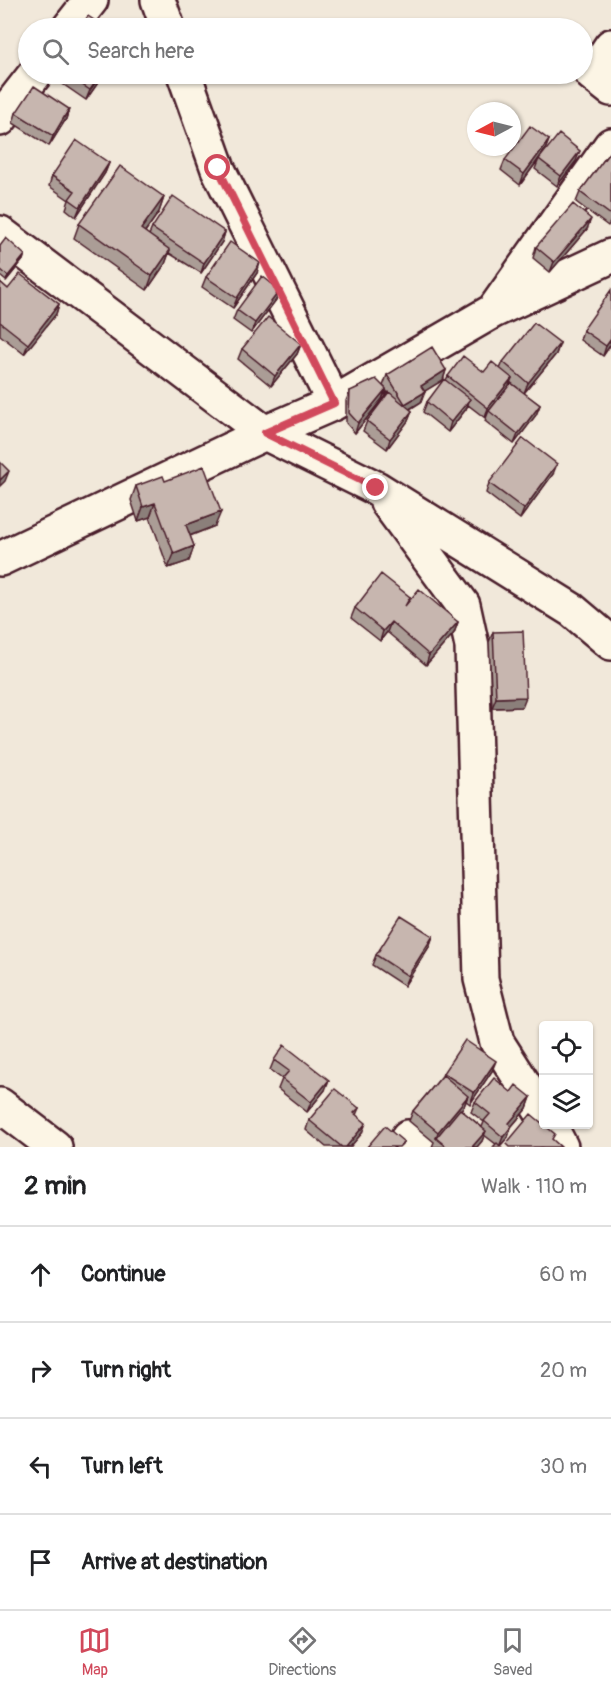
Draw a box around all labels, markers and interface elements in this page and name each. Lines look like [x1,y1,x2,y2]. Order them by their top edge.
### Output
search box [18,18,593,84]
icon: search [39,35,72,68]
text: Search here [87,37,194,65]
north arrow [467,102,521,156]
route start [204,154,230,180]
route end [362,474,388,500]
map controls [539,1021,593,1129]
button: locate [539,1021,593,1075]
button: layers [539,1075,593,1129]
text: 2 min [24,1170,86,1202]
text: Walk · 110 m [481,1174,587,1199]
icon: ahead [24,1258,57,1291]
text: Continue [81,1260,165,1288]
text: 60 m [540,1262,587,1287]
icon: right [24,1354,57,1387]
text: Turn right [81,1356,171,1384]
text: 20 m [540,1358,587,1383]
icon: left [24,1450,57,1483]
text: Turn left [81,1452,163,1480]
text: 30 m [540,1454,587,1479]
icon: arrive [24,1546,57,1579]
text: Arrive at destination [81,1548,267,1576]
tab: Map [78,1624,111,1680]
tab: Directions [268,1624,336,1680]
tab: Saved [493,1624,533,1680]

